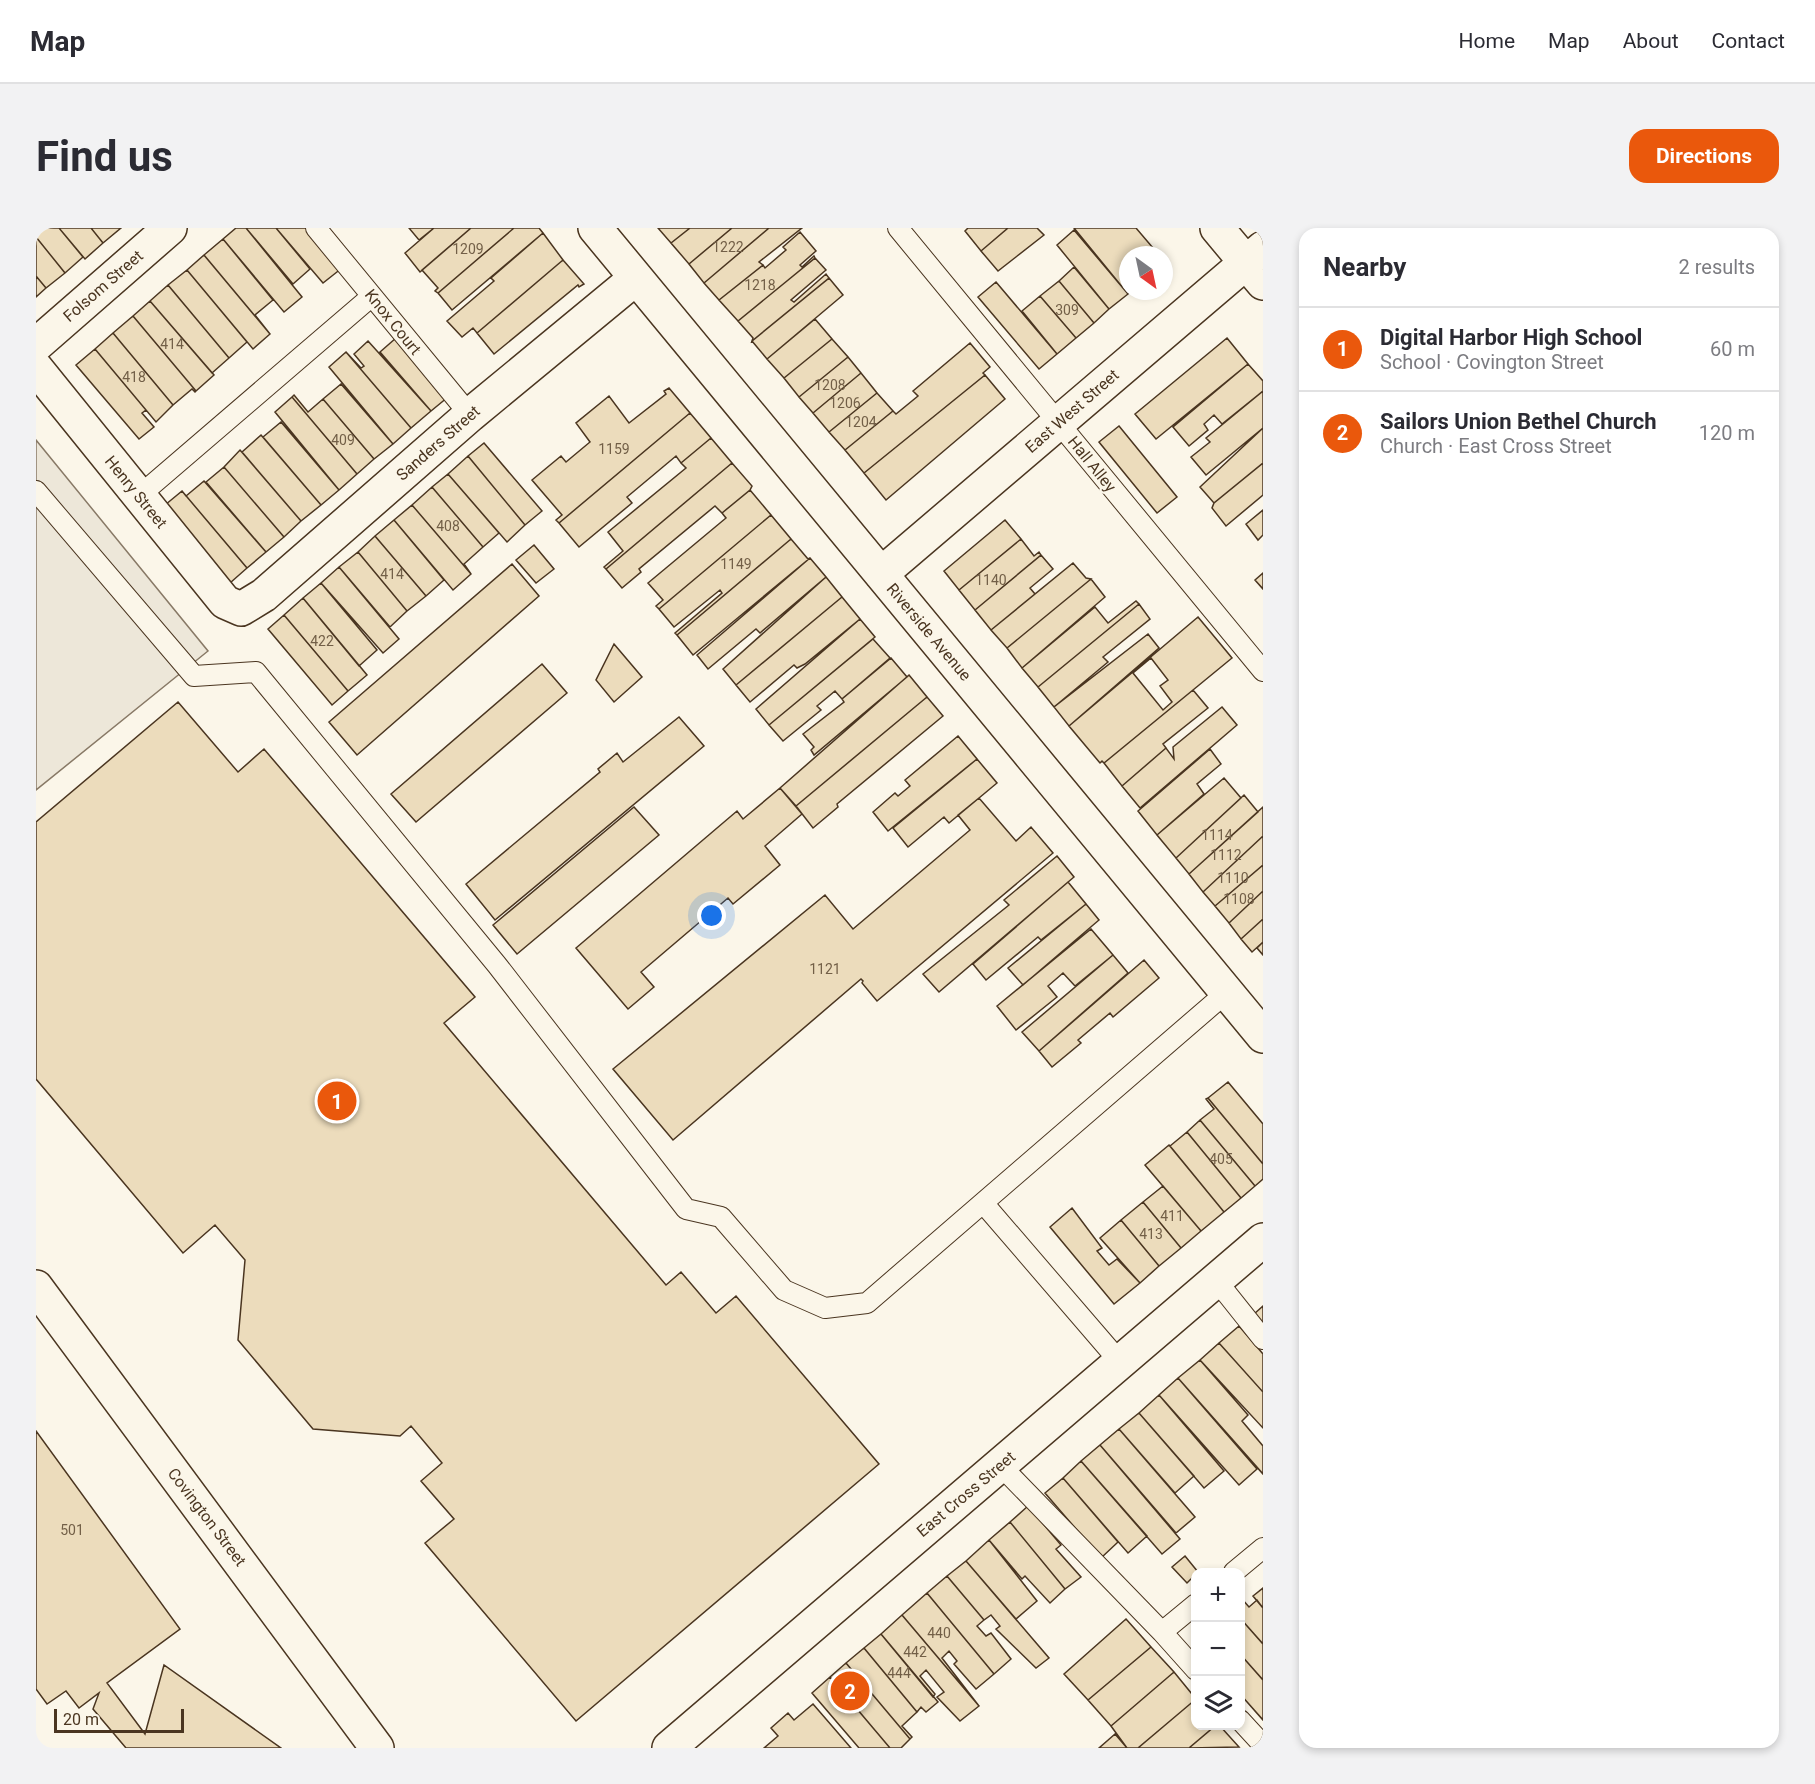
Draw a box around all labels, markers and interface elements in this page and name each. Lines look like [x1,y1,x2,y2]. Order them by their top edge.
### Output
text: Map [30,25,85,58]
text: Home [1459,29,1515,53]
text: Map [1548,29,1590,53]
text: About [1623,29,1679,53]
text: Contact [1712,29,1785,53]
button: Directions [1629,129,1779,183]
text: Find us [36,132,173,181]
house number: 1222 [712,239,744,255]
house number: 1209 [452,241,484,257]
street label: Folsom Street [59,246,147,326]
north arrow [1119,246,1173,300]
text: Nearby [1323,252,1406,282]
text: 2 results [1679,255,1755,279]
house number: 1218 [744,277,776,293]
street label: Knox Court [361,285,425,359]
house number: 309 [1055,302,1079,318]
text: Digital Harbor High School [1380,325,1642,350]
house number: 414 [160,336,184,352]
text: 1 [1337,337,1348,361]
text: 60 m [1710,337,1755,361]
text: School · Covington Street [1380,350,1604,374]
street label: East West Street [1021,365,1123,457]
house number: 418 [122,369,146,385]
house number: 1208 [814,377,846,393]
house number: 1206 [829,395,861,411]
street label: Sanders Street [392,402,484,484]
text: Sailors Union Bethel Church [1380,409,1657,434]
house number: 1204 [845,414,877,430]
text: 2 [1337,421,1348,445]
text: 120 m [1699,421,1755,445]
house number: 409 [331,432,355,448]
street label: Hall Alley [1064,432,1120,496]
text: Church · East Cross Street [1380,434,1612,458]
house number: 1159 [598,441,630,457]
street label: Henry Street [101,452,171,532]
house number: 408 [436,518,460,534]
house number: 1149 [720,556,752,572]
house number: 414 [380,566,404,582]
house number: 1140 [975,572,1007,588]
street label: Riverside Avenue [883,579,975,685]
house number: 422 [310,633,334,649]
house number: 1114 [1201,827,1233,843]
house number: 1112 [1210,847,1242,863]
house number: 1110 [1217,870,1249,886]
house number: 1108 [1223,891,1255,907]
your location [697,901,726,930]
house number: 1121 [809,961,841,977]
pin: 1 [318,1078,356,1124]
house number: 405 [1209,1151,1233,1167]
house number: 411 [1160,1208,1184,1224]
house number: 413 [1139,1226,1163,1242]
street label: East Cross Street [913,1447,1019,1541]
street label: Covington Street [164,1464,250,1570]
house number: 501 [60,1522,84,1538]
map controls [1191,1568,1245,1730]
button: + [1191,1568,1245,1622]
button: − [1191,1622,1245,1676]
house number: 440 [927,1625,951,1641]
house number: 442 [903,1644,927,1660]
house number: 444 [887,1665,911,1681]
pin: 2 [830,1668,870,1714]
button: layers [1191,1676,1245,1730]
scale bar [54,1706,184,1734]
text: 20 m [63,1710,99,1729]

